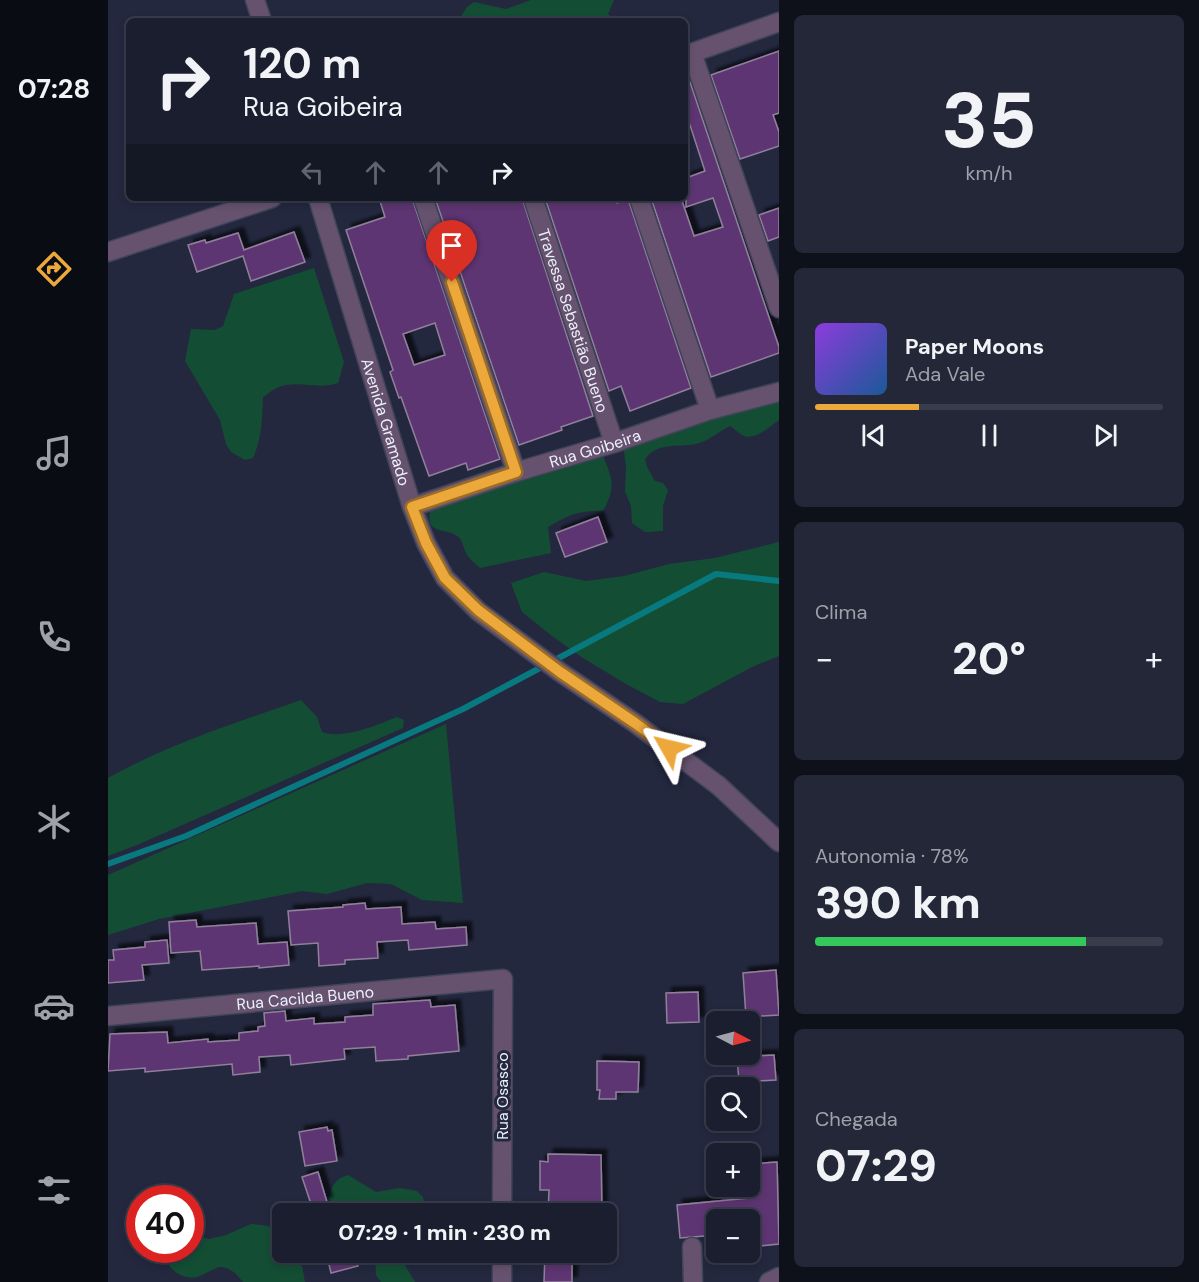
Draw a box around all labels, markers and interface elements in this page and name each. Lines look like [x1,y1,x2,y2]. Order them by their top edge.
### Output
text: 120 m [243,36,361,91]
icon: right [144,42,222,120]
text: 35 [941,70,1037,171]
text: 07:28 [18,71,90,106]
text: Rua Goibeira [243,89,403,124]
icon: left [296,156,329,189]
icon: ahead [359,156,392,189]
icon: ahead [422,156,455,189]
icon: right [485,156,518,189]
text: km/h [965,160,1013,186]
pin [426,220,477,282]
street label: Travessa Sebastião Bueno [533,226,613,415]
icon: arrive [435,229,468,262]
icon: directions [33,248,75,290]
text: Paper Moons [905,332,1044,361]
street label: Avenida Gramado [356,356,415,488]
text: Ada Vale [905,361,985,387]
icon: previous [857,419,890,452]
icon: pause [973,419,1006,452]
icon: next [1089,419,1122,452]
street label: Rua Goibeira [547,425,644,473]
icon: music [33,432,75,474]
text: Clima [815,599,867,625]
icon: phone [33,616,75,658]
text: 20° [952,629,1026,688]
text: − [815,637,833,680]
text: + [1145,637,1163,680]
position arrow [637,716,701,780]
icon: climate [33,801,75,843]
text: Autonomia · 78% [815,843,969,869]
text: 390 km [815,873,981,932]
street label: Rua Cacilda Bueno [235,981,375,1015]
icon: car [33,985,75,1027]
north arrow [706,1011,760,1065]
map controls [706,1011,760,1263]
street label: Rua Osasco [492,1052,513,1140]
button: search [706,1077,760,1131]
text: Chegada [815,1106,898,1132]
text: 07:29 [815,1136,937,1195]
button: + [706,1143,760,1197]
icon: filters [33,1169,75,1211]
speed limit sign: 40 [126,1185,204,1263]
button: − [706,1209,760,1263]
text: 07:29 · 1 min · 230 m [338,1218,551,1247]

